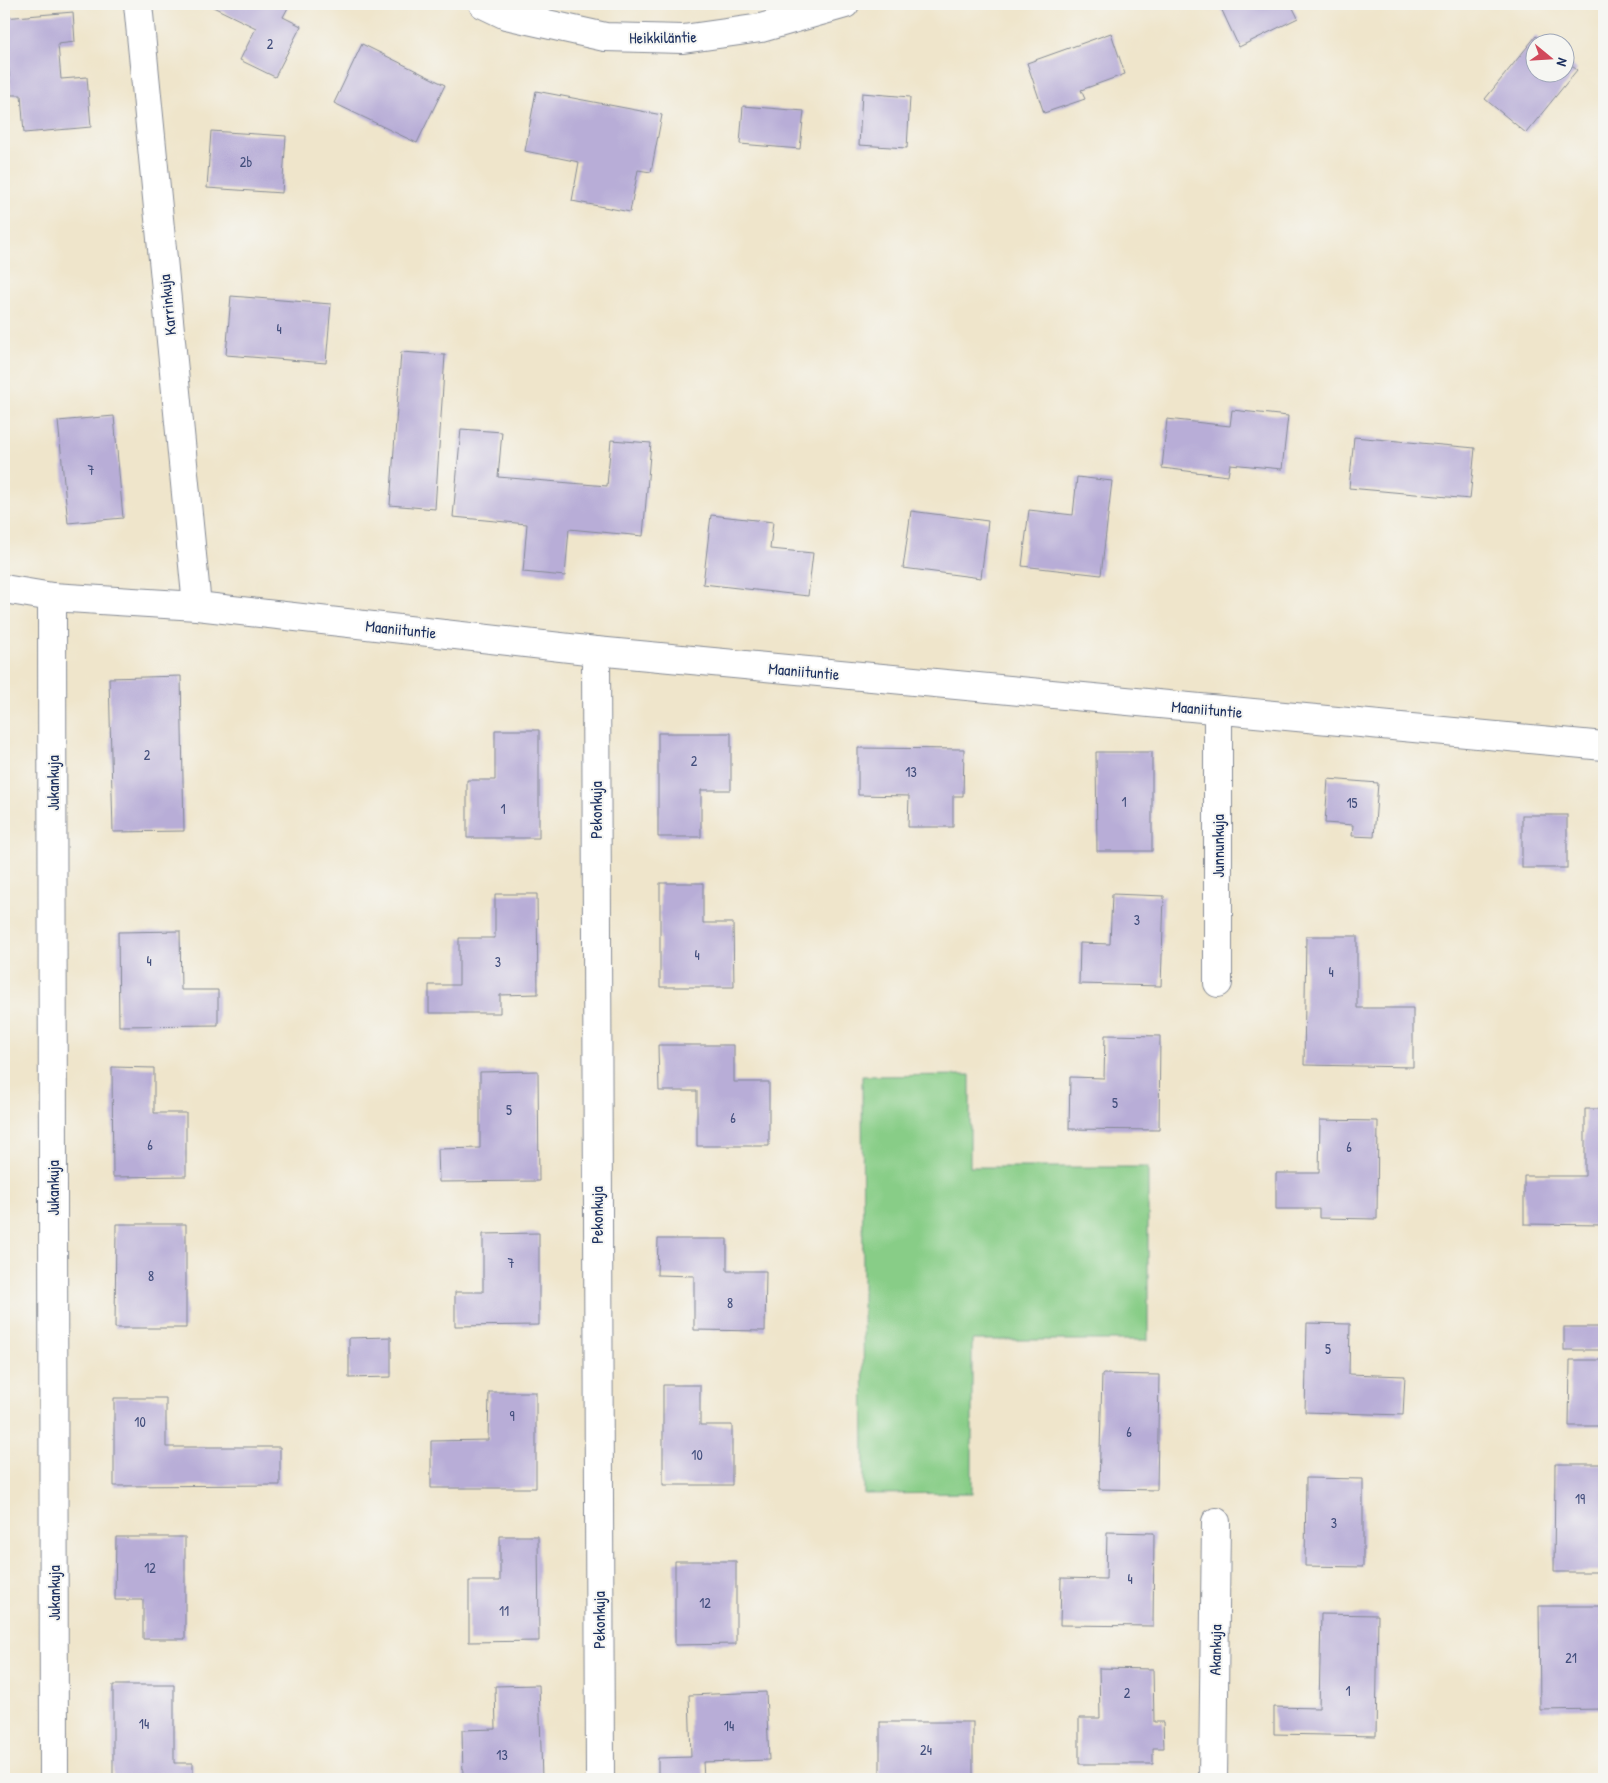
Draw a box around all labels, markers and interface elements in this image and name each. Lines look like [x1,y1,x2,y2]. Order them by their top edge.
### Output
street label: Heikkiläntie [629,25,698,49]
north arrow [1526,32,1576,82]
house number: 2 [267,34,274,53]
text: N [1552,56,1573,69]
house number: 2b [240,152,252,171]
street label: Karrinkuja [153,274,181,336]
house number: 4 [276,319,282,338]
house number: 7 [88,460,95,479]
street label: Maaniituntie [365,614,438,644]
street label: Maaniituntie [768,657,841,685]
street label: Maaniituntie [1171,695,1244,723]
house number: 2 [144,745,151,764]
house number: 2 [691,751,698,770]
street label: Jukankuja [42,755,64,811]
house number: 13 [905,762,917,781]
street label: Pekonkuja [585,781,607,839]
house number: 1 [1121,792,1127,811]
house number: 15 [1346,793,1358,812]
house number: 1 [500,799,506,818]
street label: Junnunkuja [1207,814,1229,878]
house number: 3 [1134,910,1140,929]
house number: 4 [694,945,700,964]
house number: 4 [146,951,152,970]
house number: 3 [495,952,501,971]
house number: 4 [1328,962,1334,981]
house number: 5 [1112,1093,1118,1112]
house number: 5 [506,1100,512,1119]
house number: 6 [730,1108,736,1127]
house number: 6 [147,1135,153,1154]
house number: 6 [1346,1137,1352,1156]
street label: Jukankuja [42,1160,64,1216]
street label: Pekonkuja [586,1186,608,1244]
house number: 7 [508,1253,515,1272]
house number: 8 [148,1266,154,1285]
house number: 8 [727,1293,733,1312]
house number: 5 [1325,1339,1331,1358]
house number: 9 [509,1406,515,1425]
house number: 10 [134,1412,146,1431]
house number: 6 [1126,1422,1132,1441]
house number: 10 [691,1445,703,1464]
house number: 19 [1575,1489,1585,1508]
house number: 3 [1331,1513,1337,1532]
house number: 12 [144,1558,156,1577]
street label: Jukankuja [43,1565,65,1621]
house number: 4 [1127,1569,1133,1588]
street label: Pekonkuja [588,1591,610,1649]
house number: 12 [699,1593,711,1612]
house number: 11 [499,1601,509,1620]
street label: Akankuja [1204,1624,1226,1676]
house number: 21 [1565,1648,1577,1667]
house number: 1 [1345,1681,1351,1700]
house number: 2 [1124,1683,1131,1702]
house number: 14 [139,1714,149,1733]
house number: 14 [724,1716,734,1735]
house number: 24 [920,1740,932,1759]
house number: 13 [496,1745,508,1764]

